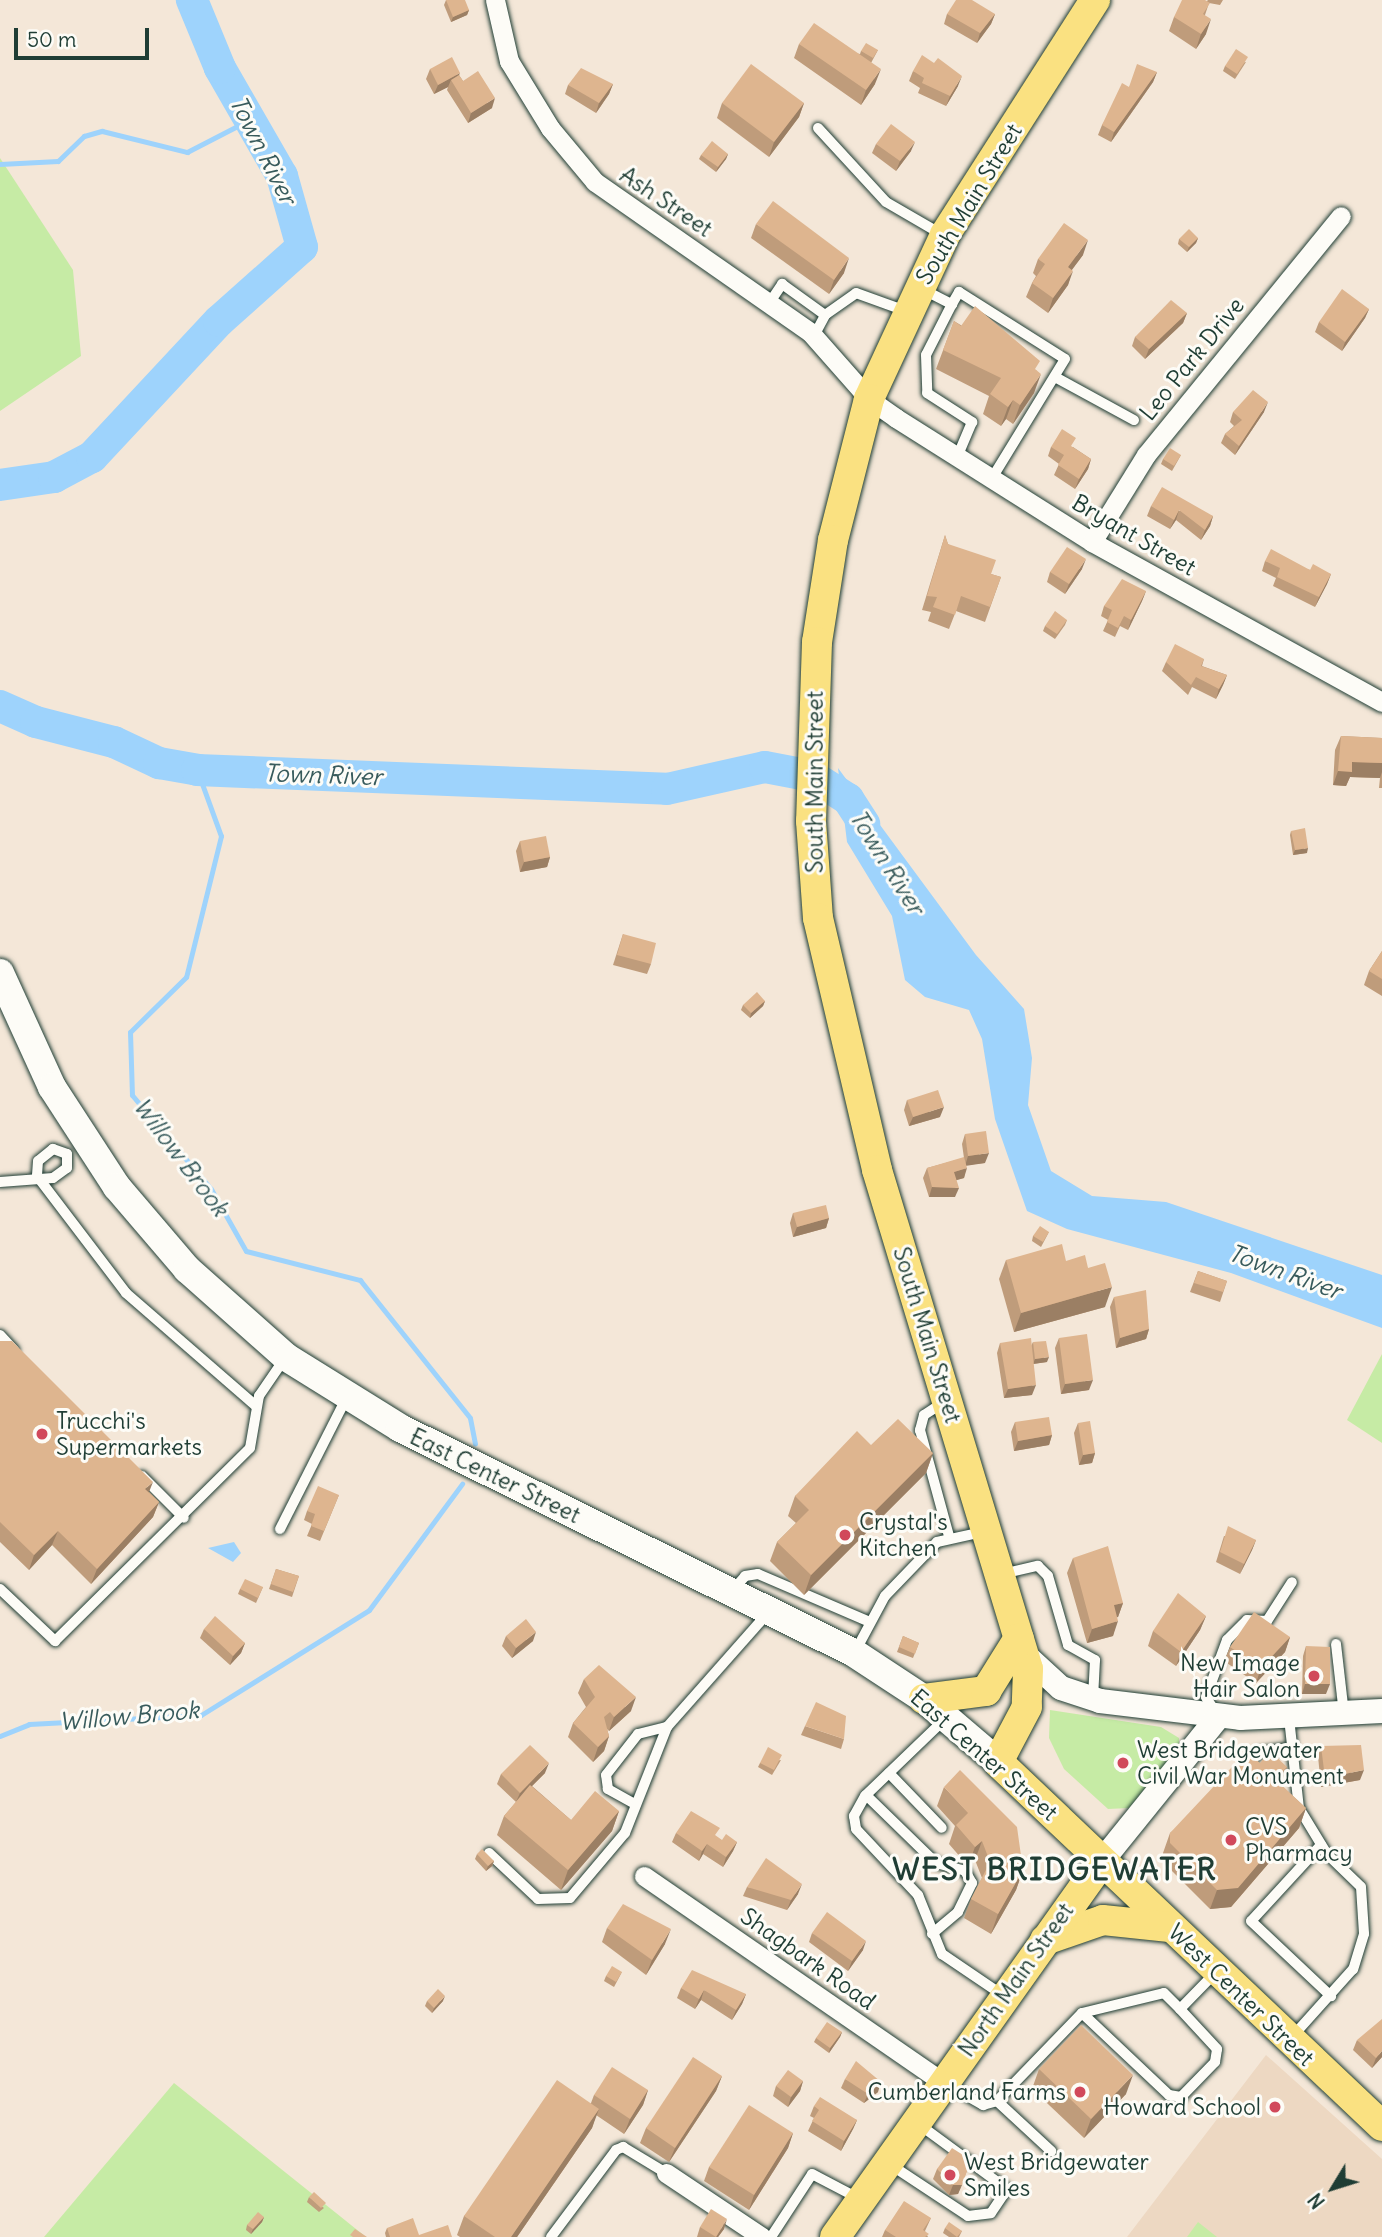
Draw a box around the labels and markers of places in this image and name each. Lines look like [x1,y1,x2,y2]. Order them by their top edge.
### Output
place label: Trucchi's Supermarkets [56,1407,202,1461]
marker: Trucchi's Supermarkets [34,1426,50,1442]
place label: Crystal's Kitchen [859,1508,948,1562]
marker: Crystal's Kitchen [837,1527,853,1543]
place label: New Image Hair Salon [1180,1649,1300,1703]
marker: New Image Hair Salon [1306,1668,1322,1684]
place label: West Bridgewater Civil War Monument [1137,1736,1344,1790]
marker: West Bridgewater Civil War Monument [1115,1755,1131,1771]
place label: CVS Pharmacy [1245,1813,1353,1867]
marker: CVS Pharmacy [1223,1832,1239,1848]
place label: Cumberland Farms [867,2078,1066,2106]
marker: Cumberland Farms [1072,2084,1088,2100]
place label: Howard School [1103,2093,1261,2121]
marker: Howard School [1267,2099,1283,2115]
place label: West Bridgewater Smiles [964,2148,1149,2202]
marker: West Bridgewater Smiles [942,2167,958,2183]

